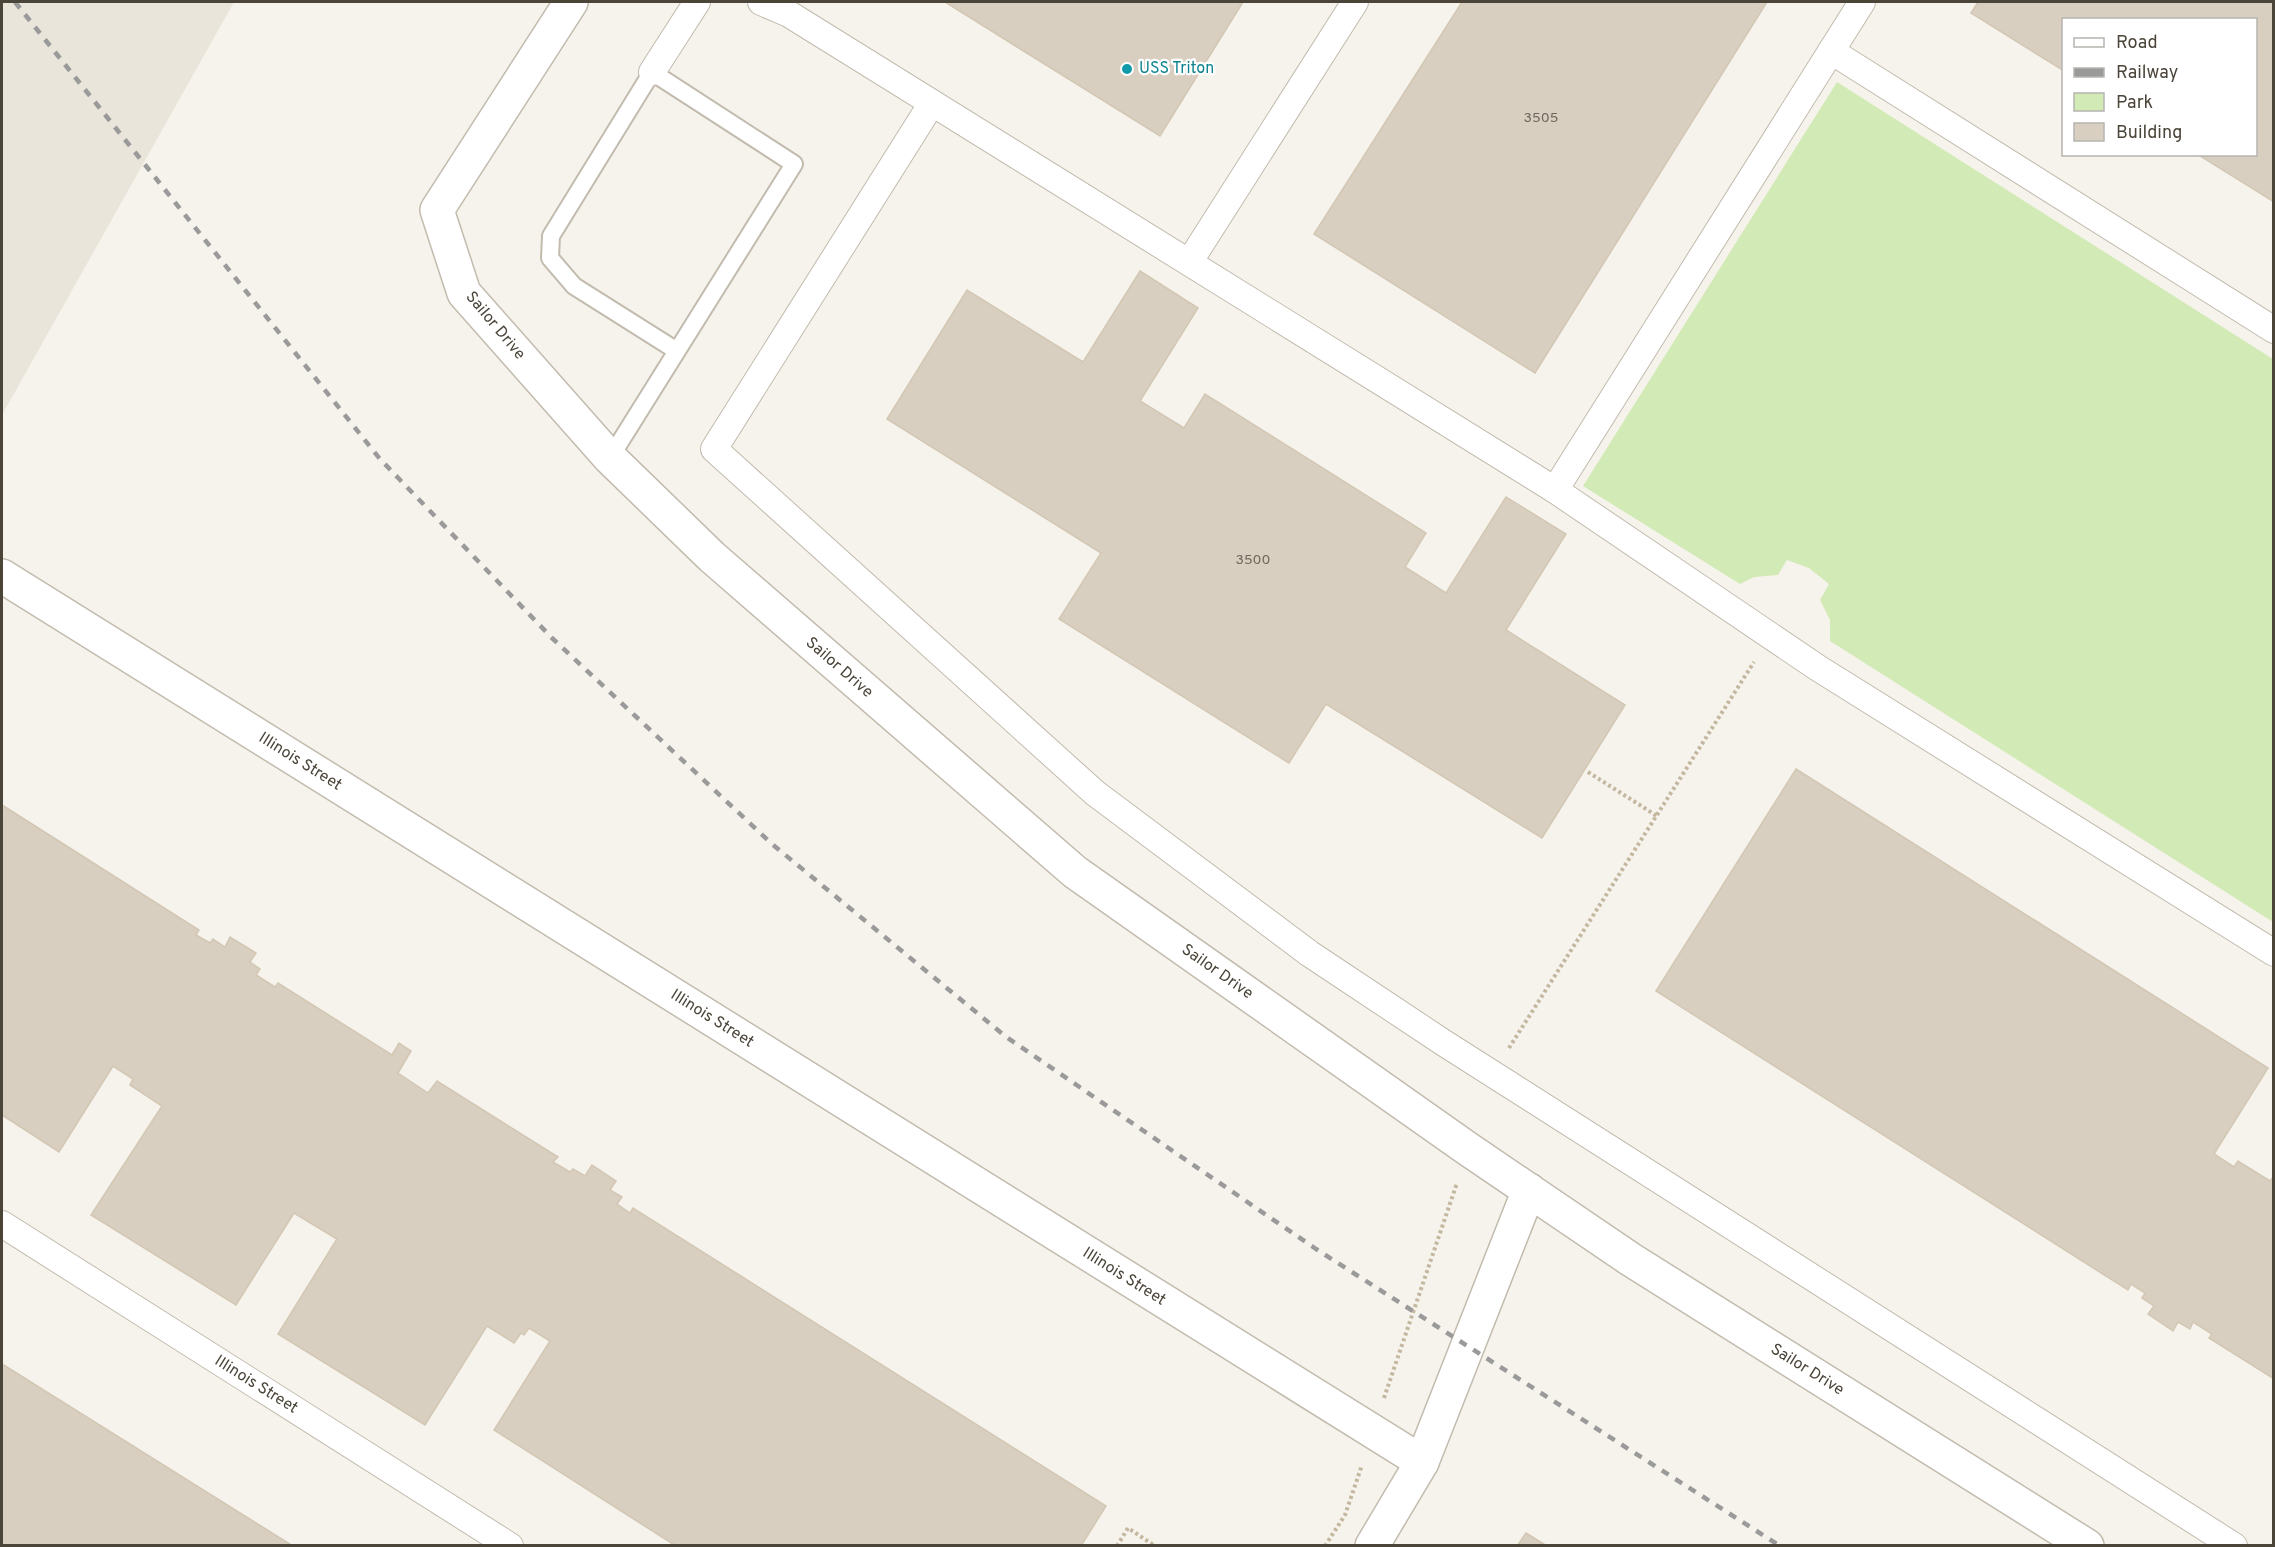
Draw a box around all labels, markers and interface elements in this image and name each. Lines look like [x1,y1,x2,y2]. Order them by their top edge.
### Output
legend [2062,18,2257,156]
text: Road [2116,32,2158,55]
place label: USS Triton [1139,59,1214,79]
marker: USS Triton [1120,62,1134,76]
text: Railway [2116,62,2178,85]
text: Park [2116,92,2153,115]
house number: 3505 [1524,110,1558,127]
text: Building [2116,122,2182,145]
street label: Sailor Drive [461,288,529,364]
house number: 3500 [1236,552,1270,569]
street label: Sailor Drive [801,633,877,703]
street label: Illinois Street [255,728,345,796]
street label: Sailor Drive [1177,940,1257,1004]
street label: Illinois Street [667,985,757,1053]
street label: Illinois Street [1079,1243,1169,1311]
street label: Sailor Drive [1767,1340,1847,1400]
street label: Illinois Street [211,1351,301,1419]

